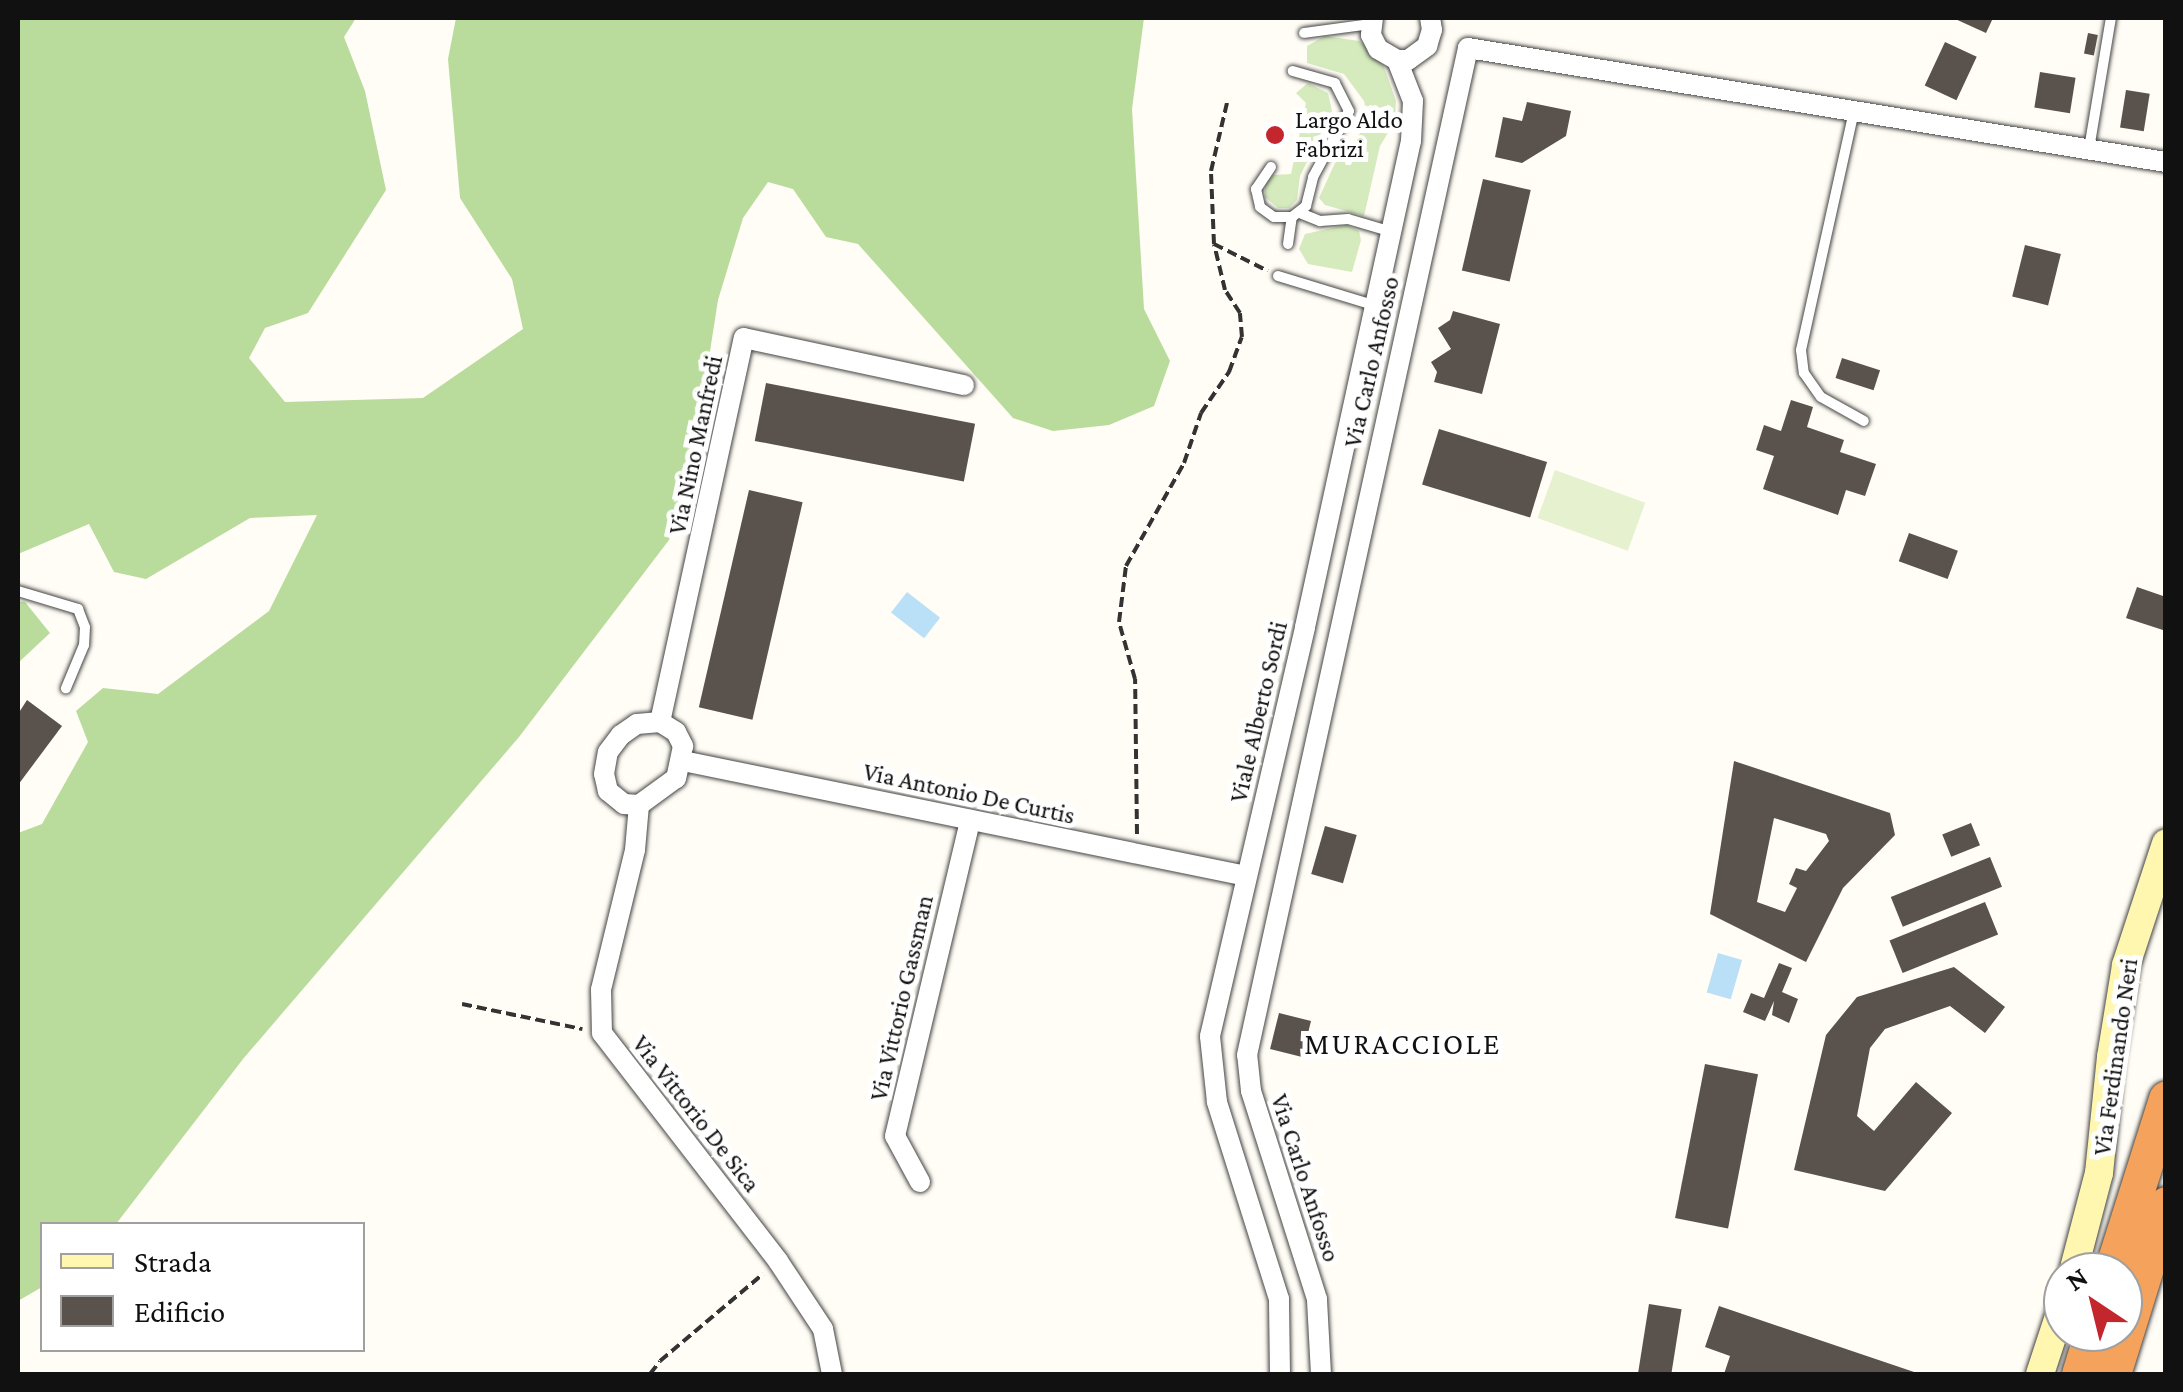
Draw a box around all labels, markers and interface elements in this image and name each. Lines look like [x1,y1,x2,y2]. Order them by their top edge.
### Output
place label: Largo Aldo Fabrizi [1295,106,1403,165]
marker: Largo Aldo Fabrizi [1264,124,1286,146]
street label: Via Carlo Anfosso [1338,274,1406,450]
street label: Via Nino Manfredi [662,353,730,537]
street label: Viale Alberto Sordi [1224,618,1294,806]
street label: Via Antonio De Curtis [860,757,1078,831]
street label: Via Vittorio Gassman [864,892,940,1104]
street label: Via Ferdinando Neri [2087,956,2145,1158]
district label: MURACCIOLE [1304,1026,1502,1062]
street label: Via Vittorio De Sica [625,1030,767,1198]
street label: Via Carlo Anfosso [1264,1090,1346,1266]
legend [40,1222,365,1352]
text: Strada [134,1245,212,1278]
north arrow [2043,1252,2143,1352]
text: N [2060,1260,2093,1297]
text: Edificio [134,1295,225,1328]

